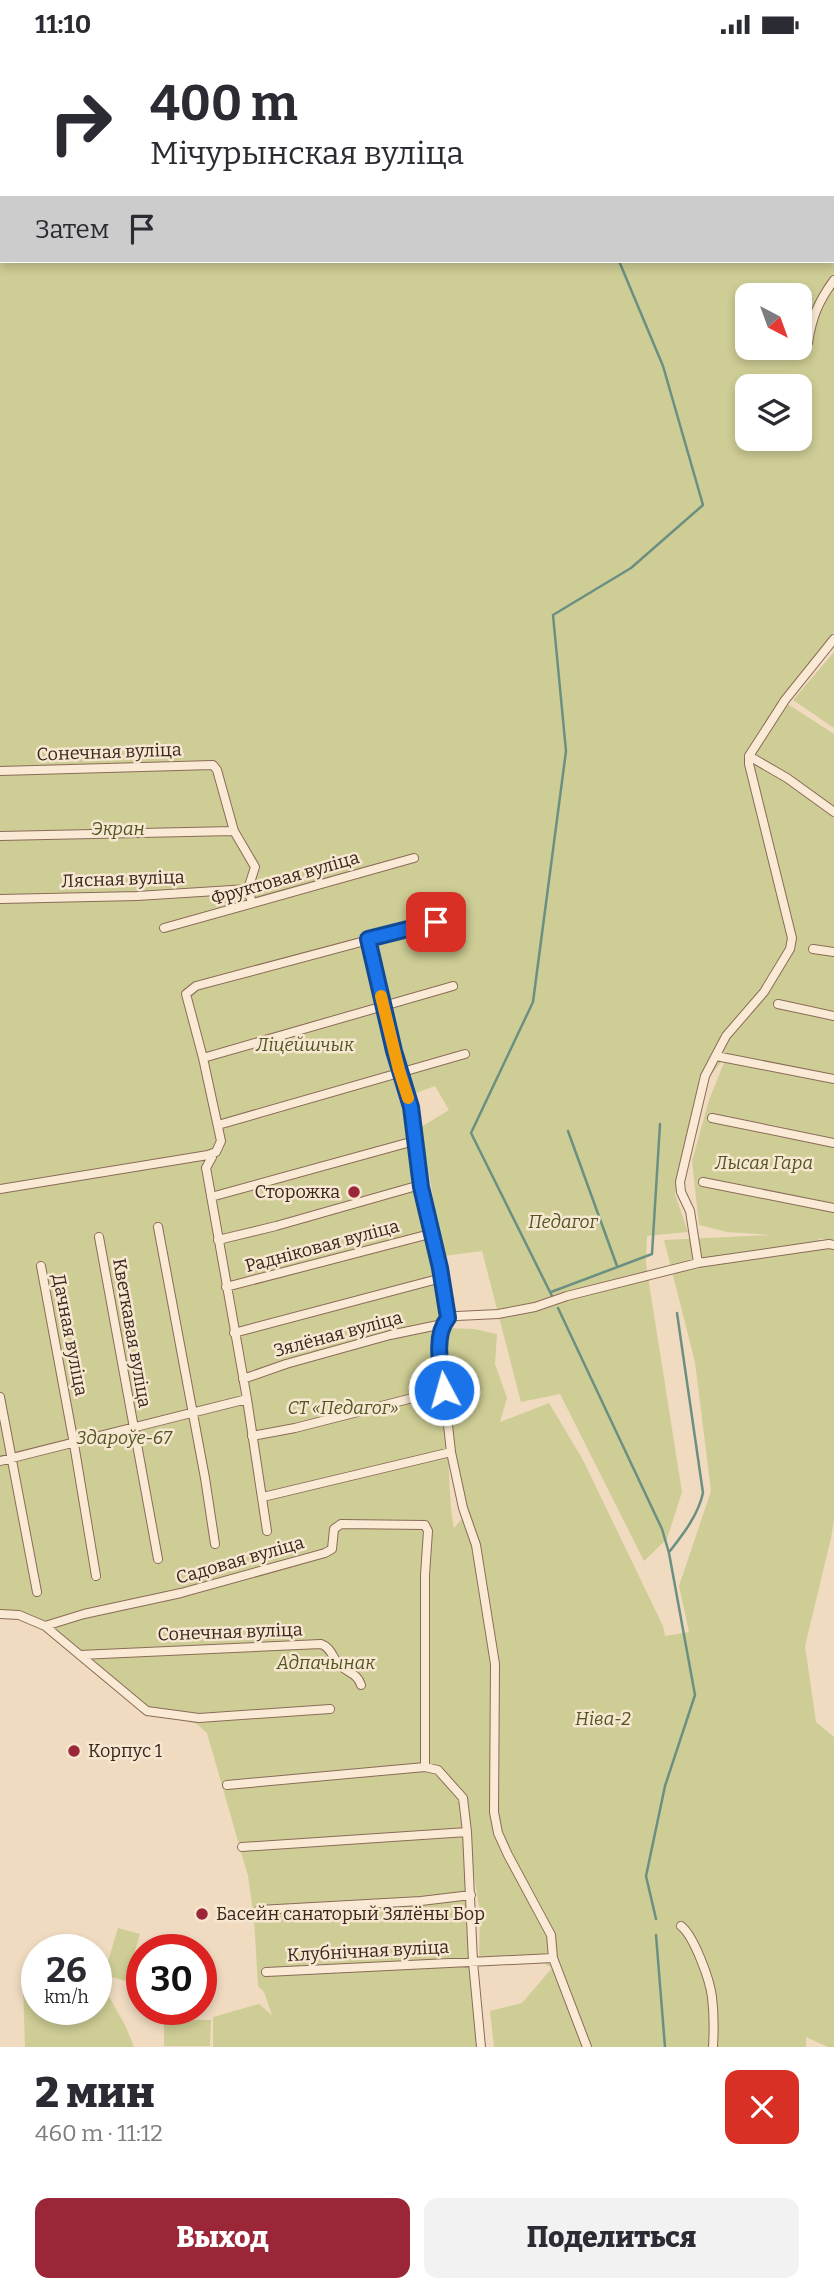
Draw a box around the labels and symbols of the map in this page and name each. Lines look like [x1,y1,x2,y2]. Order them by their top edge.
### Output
north arrow [735,283,812,361]
street label: Сонечная вуліца [36,738,182,766]
park label: Экран [91,818,145,840]
street label: Фруктовая вуліца [208,846,362,910]
street label: Лясная вуліца [61,866,185,892]
pin [406,892,466,952]
park label: Ліцейшчык [255,1034,355,1056]
park label: Лысая Гара [714,1152,813,1174]
place label: Сторожка [254,1181,340,1203]
marker: Сторожка [346,1184,362,1200]
park label: Педагог [528,1211,599,1233]
street label: Радніковая вуліца [242,1215,402,1277]
street label: Кветкавая вуліца [108,1257,156,1410]
street label: Дачная вуліца [47,1272,93,1398]
street label: Зялёная вуліца [271,1306,405,1362]
position arrow [407,1353,481,1427]
park label: СТ «Педагог» [287,1397,399,1419]
park label: Здароўе-67 [76,1427,173,1449]
street label: Садовая вуліца [173,1531,307,1589]
street label: Сонечная вуліца [157,1618,303,1646]
park label: Адпачынак [276,1652,376,1674]
park label: Ніва-2 [575,1708,631,1730]
place label: Корпус 1 [88,1740,163,1762]
marker: Корпус 1 [66,1743,82,1759]
place label: Басейн санаторый Зялёны Бор [216,1903,485,1925]
marker: Басейн санаторый Зялёны Бор [194,1906,210,1922]
speed limit sign: 30 [126,1934,217,2025]
street label: Клубнічная вуліца [286,1936,450,1966]

